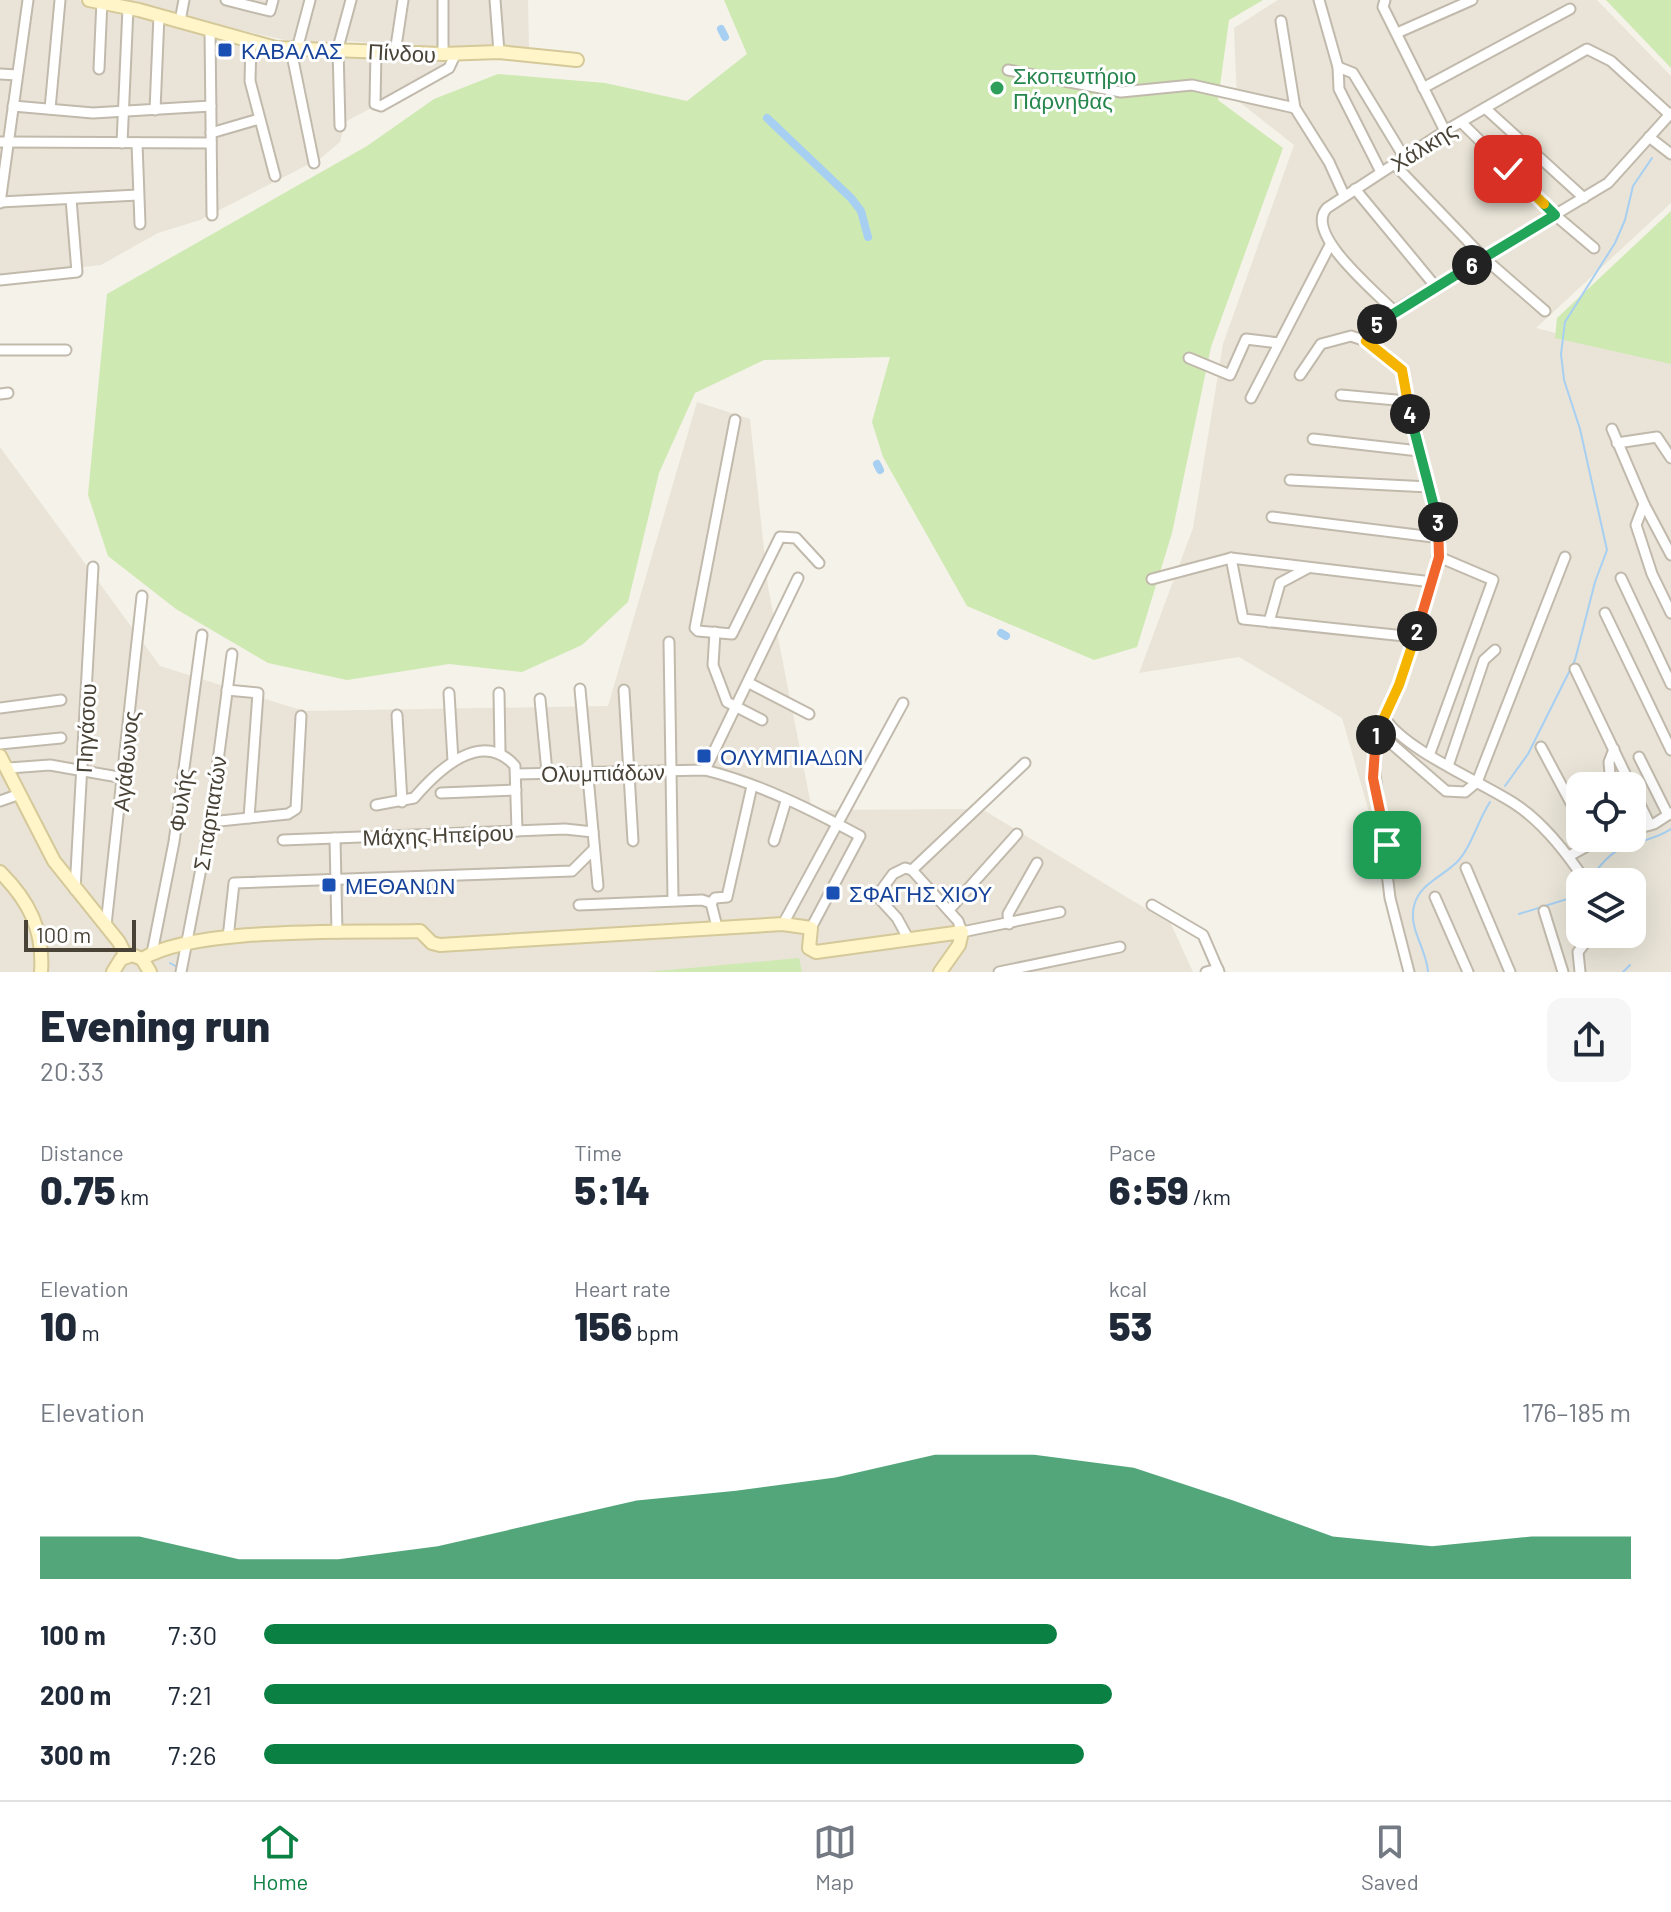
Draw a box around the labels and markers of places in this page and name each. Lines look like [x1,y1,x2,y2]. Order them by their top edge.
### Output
place label: ΚΑΒΑΛΑΣ [241,37,343,63]
marker: ΚΑΒΑΛΑΣ [216,41,234,59]
place label: Σκοπευτήριο Πάρνηθας [1013,62,1136,114]
marker: Σκοπευτήριο Πάρνηθας [988,79,1006,97]
pin [1474,135,1542,203]
pin: 6 [1452,245,1492,285]
pin: 5 [1357,304,1397,344]
pin: 4 [1390,394,1430,434]
pin: 3 [1418,502,1458,542]
pin: 2 [1397,611,1437,651]
pin: 1 [1356,715,1396,755]
place label: ΟΛΥΜΠΙΑΔΩΝ [720,743,863,769]
marker: ΟΛΥΜΠΙΑΔΩΝ [695,747,713,765]
pin [1353,811,1421,879]
place label: ΜΕΘΑΝΩΝ [345,872,455,898]
marker: ΜΕΘΑΝΩΝ [320,876,338,894]
place label: ΣΦΑΓΗΣ ΧΙΟΥ [849,880,992,906]
marker: ΣΦΑΓΗΣ ΧΙΟΥ [824,884,842,902]

